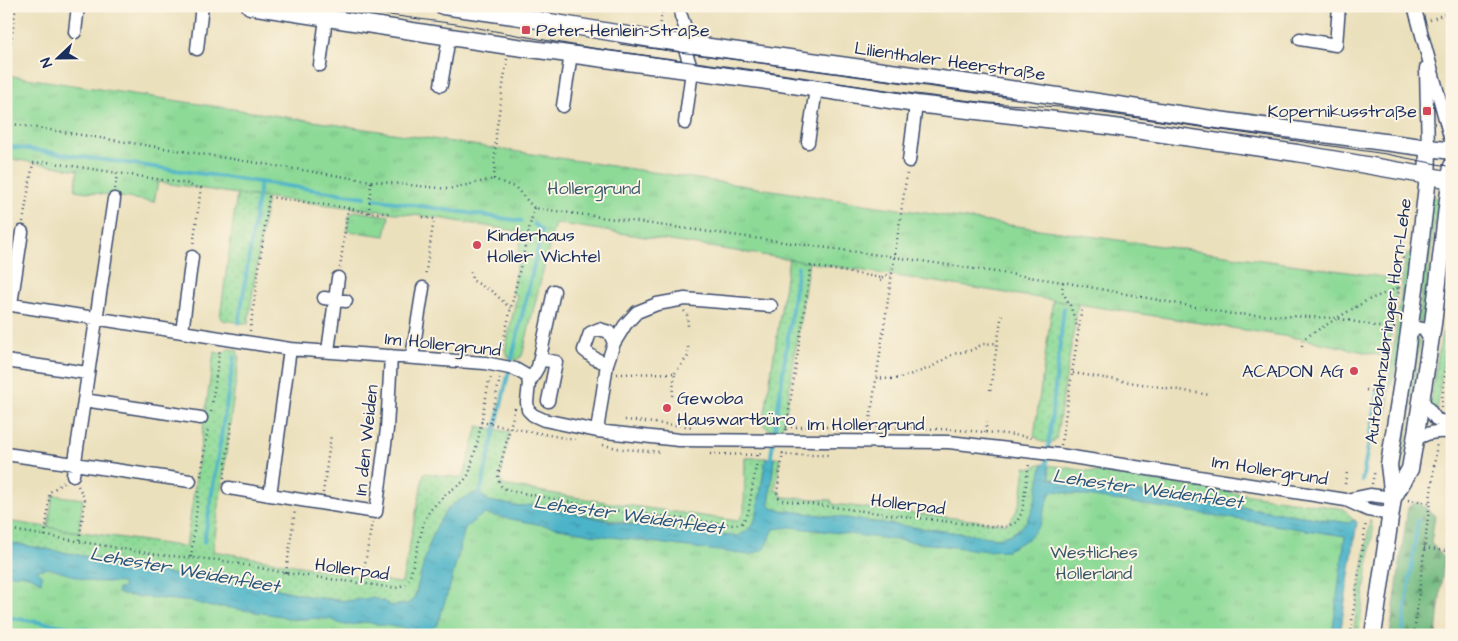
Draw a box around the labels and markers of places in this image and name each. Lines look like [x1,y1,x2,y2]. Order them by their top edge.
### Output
place label: Peter-Henlein-Straße [536,18,710,43]
marker: Peter-Henlein-Straße [520,24,532,36]
place label: Kopernikusstraße [1267,99,1417,124]
marker: Kopernikusstraße [1421,105,1433,117]
place label: Kinderhaus Holler Wichtel [487,223,601,269]
marker: Kinderhaus Holler Wichtel [471,239,483,251]
place label: ACADON AG [1242,359,1345,384]
marker: ACADON AG [1348,365,1360,377]
place label: Gewoba Hauswartbüro [677,386,795,432]
marker: Gewoba Hauswartbüro [661,402,673,414]

